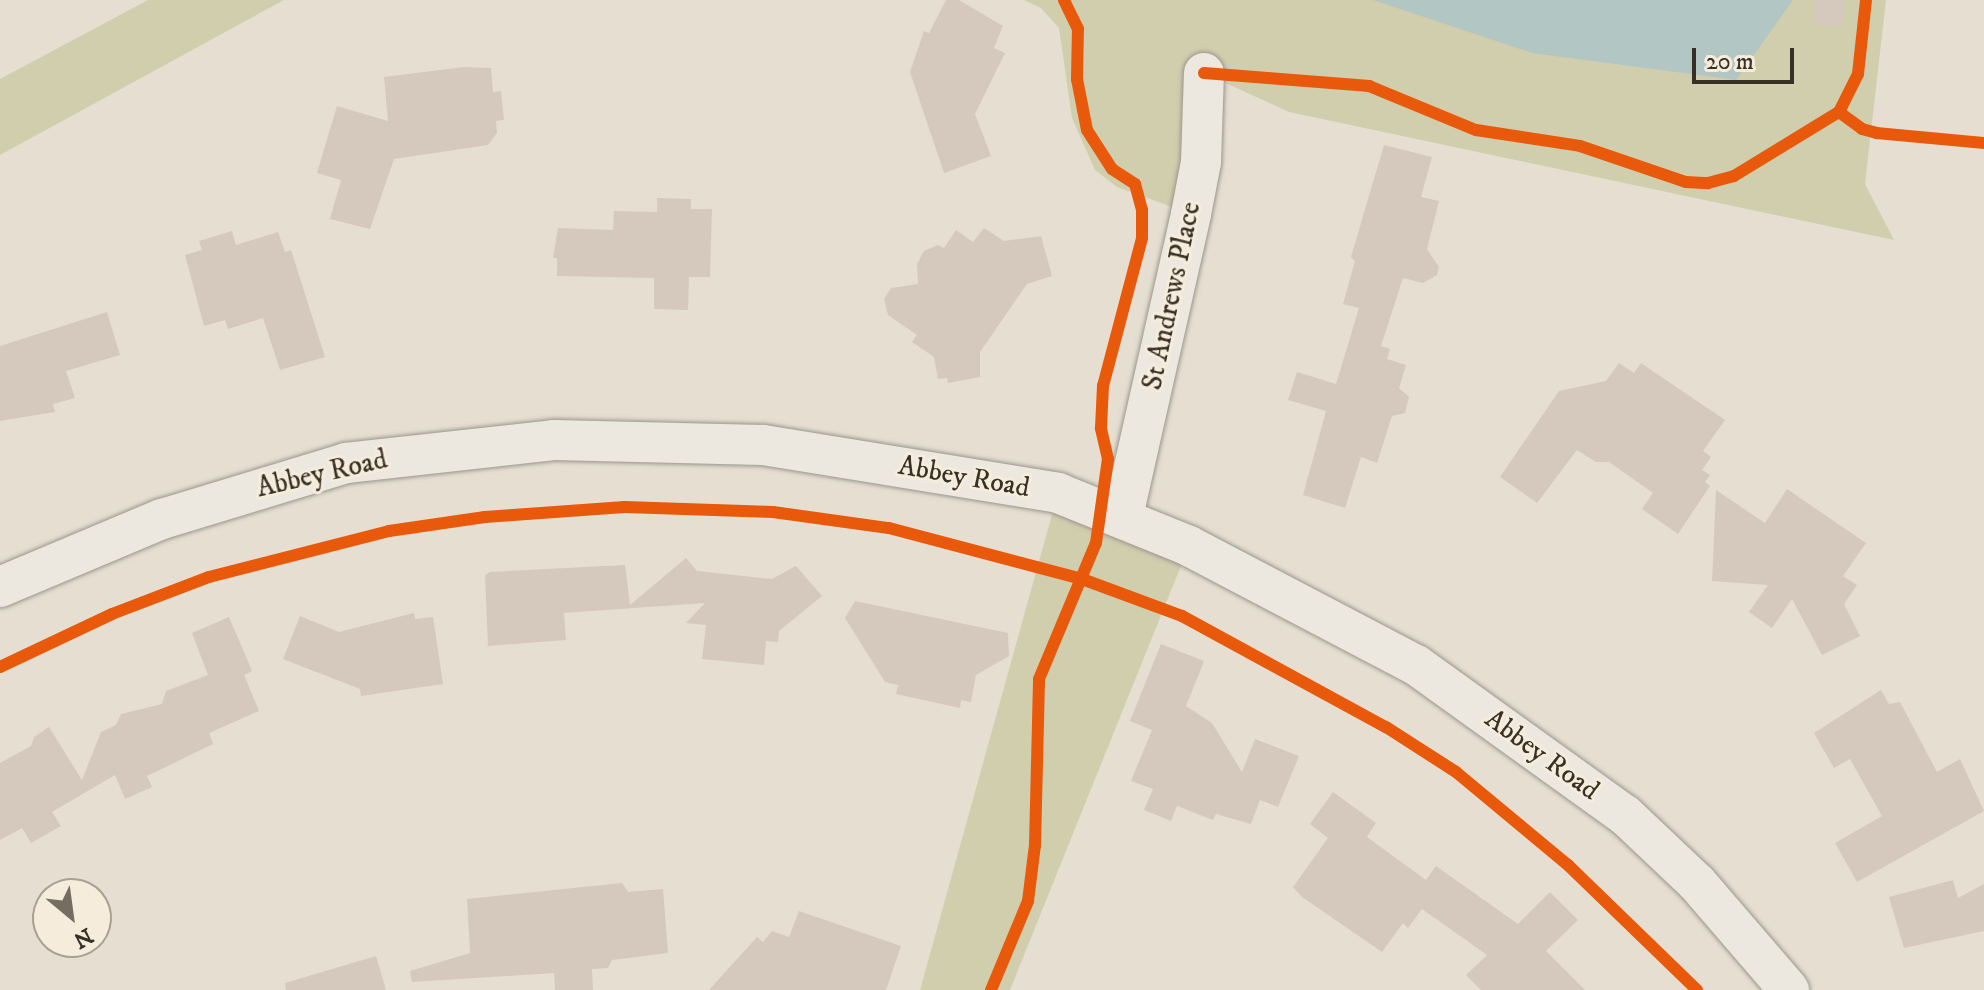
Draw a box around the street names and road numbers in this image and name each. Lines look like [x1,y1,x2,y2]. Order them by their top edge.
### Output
street label: St Andrews Place [1136,199,1208,393]
street label: Abbey Road [253,443,391,505]
street label: Abbey Road [896,449,1032,505]
street label: Abbey Road [1478,702,1606,808]

